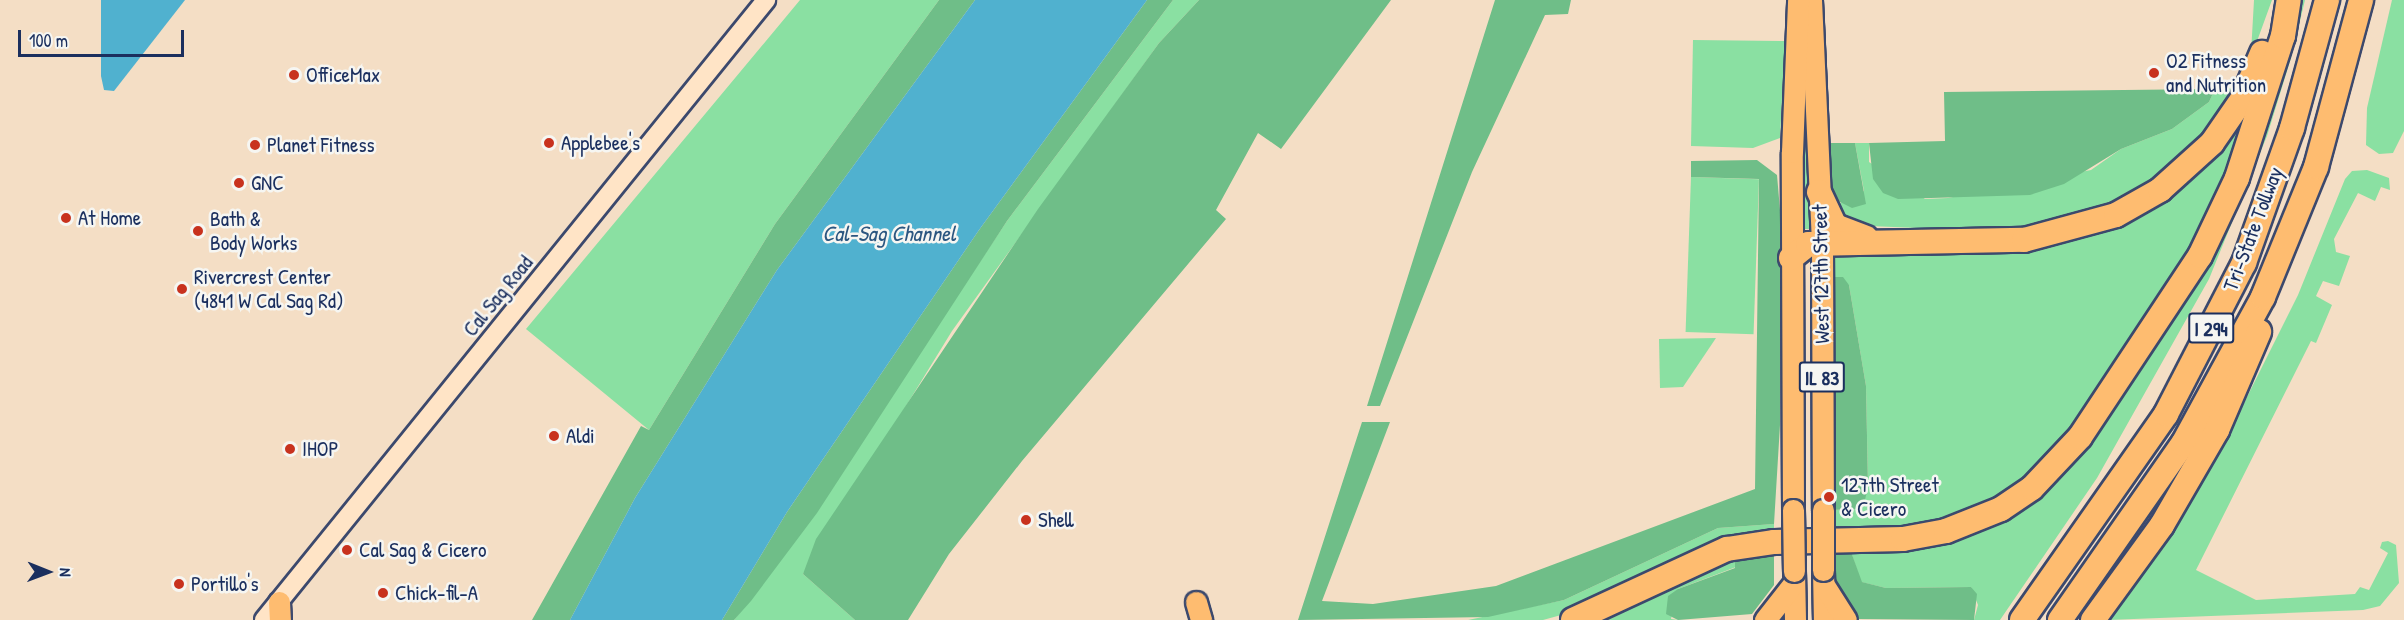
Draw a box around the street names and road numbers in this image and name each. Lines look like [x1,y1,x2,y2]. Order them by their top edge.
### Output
street label: Tri-State Tollway [2218,163,2288,295]
street label: West 127th Street [1807,204,1835,344]
street label: Cal Sag Road [458,251,538,341]
road number: I 294 [2187,311,2235,345]
road number: IL 83 [1798,360,1846,394]

